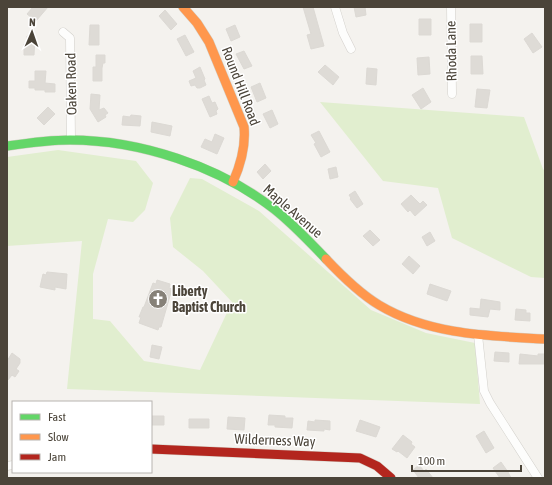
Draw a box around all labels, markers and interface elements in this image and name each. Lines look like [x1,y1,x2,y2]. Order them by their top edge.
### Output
north arrow [12,12,52,52]
text: N [29,16,36,28]
street label: Rhoda Lane [442,21,460,81]
street label: Round Hill Road [219,44,263,128]
street label: Oaken Road [62,53,80,115]
street label: Maple Avenue [260,181,326,241]
place label: Liberty Baptist Church [172,283,246,315]
church icon: Liberty Baptist Church [147,288,169,310]
legend [12,401,152,473]
text: Fast [48,410,66,424]
text: Slow [48,430,69,444]
street label: Wilderness Way [234,431,316,449]
scale bar [412,447,521,473]
text: Jam [48,450,66,464]
text: 100 m [418,454,445,468]

